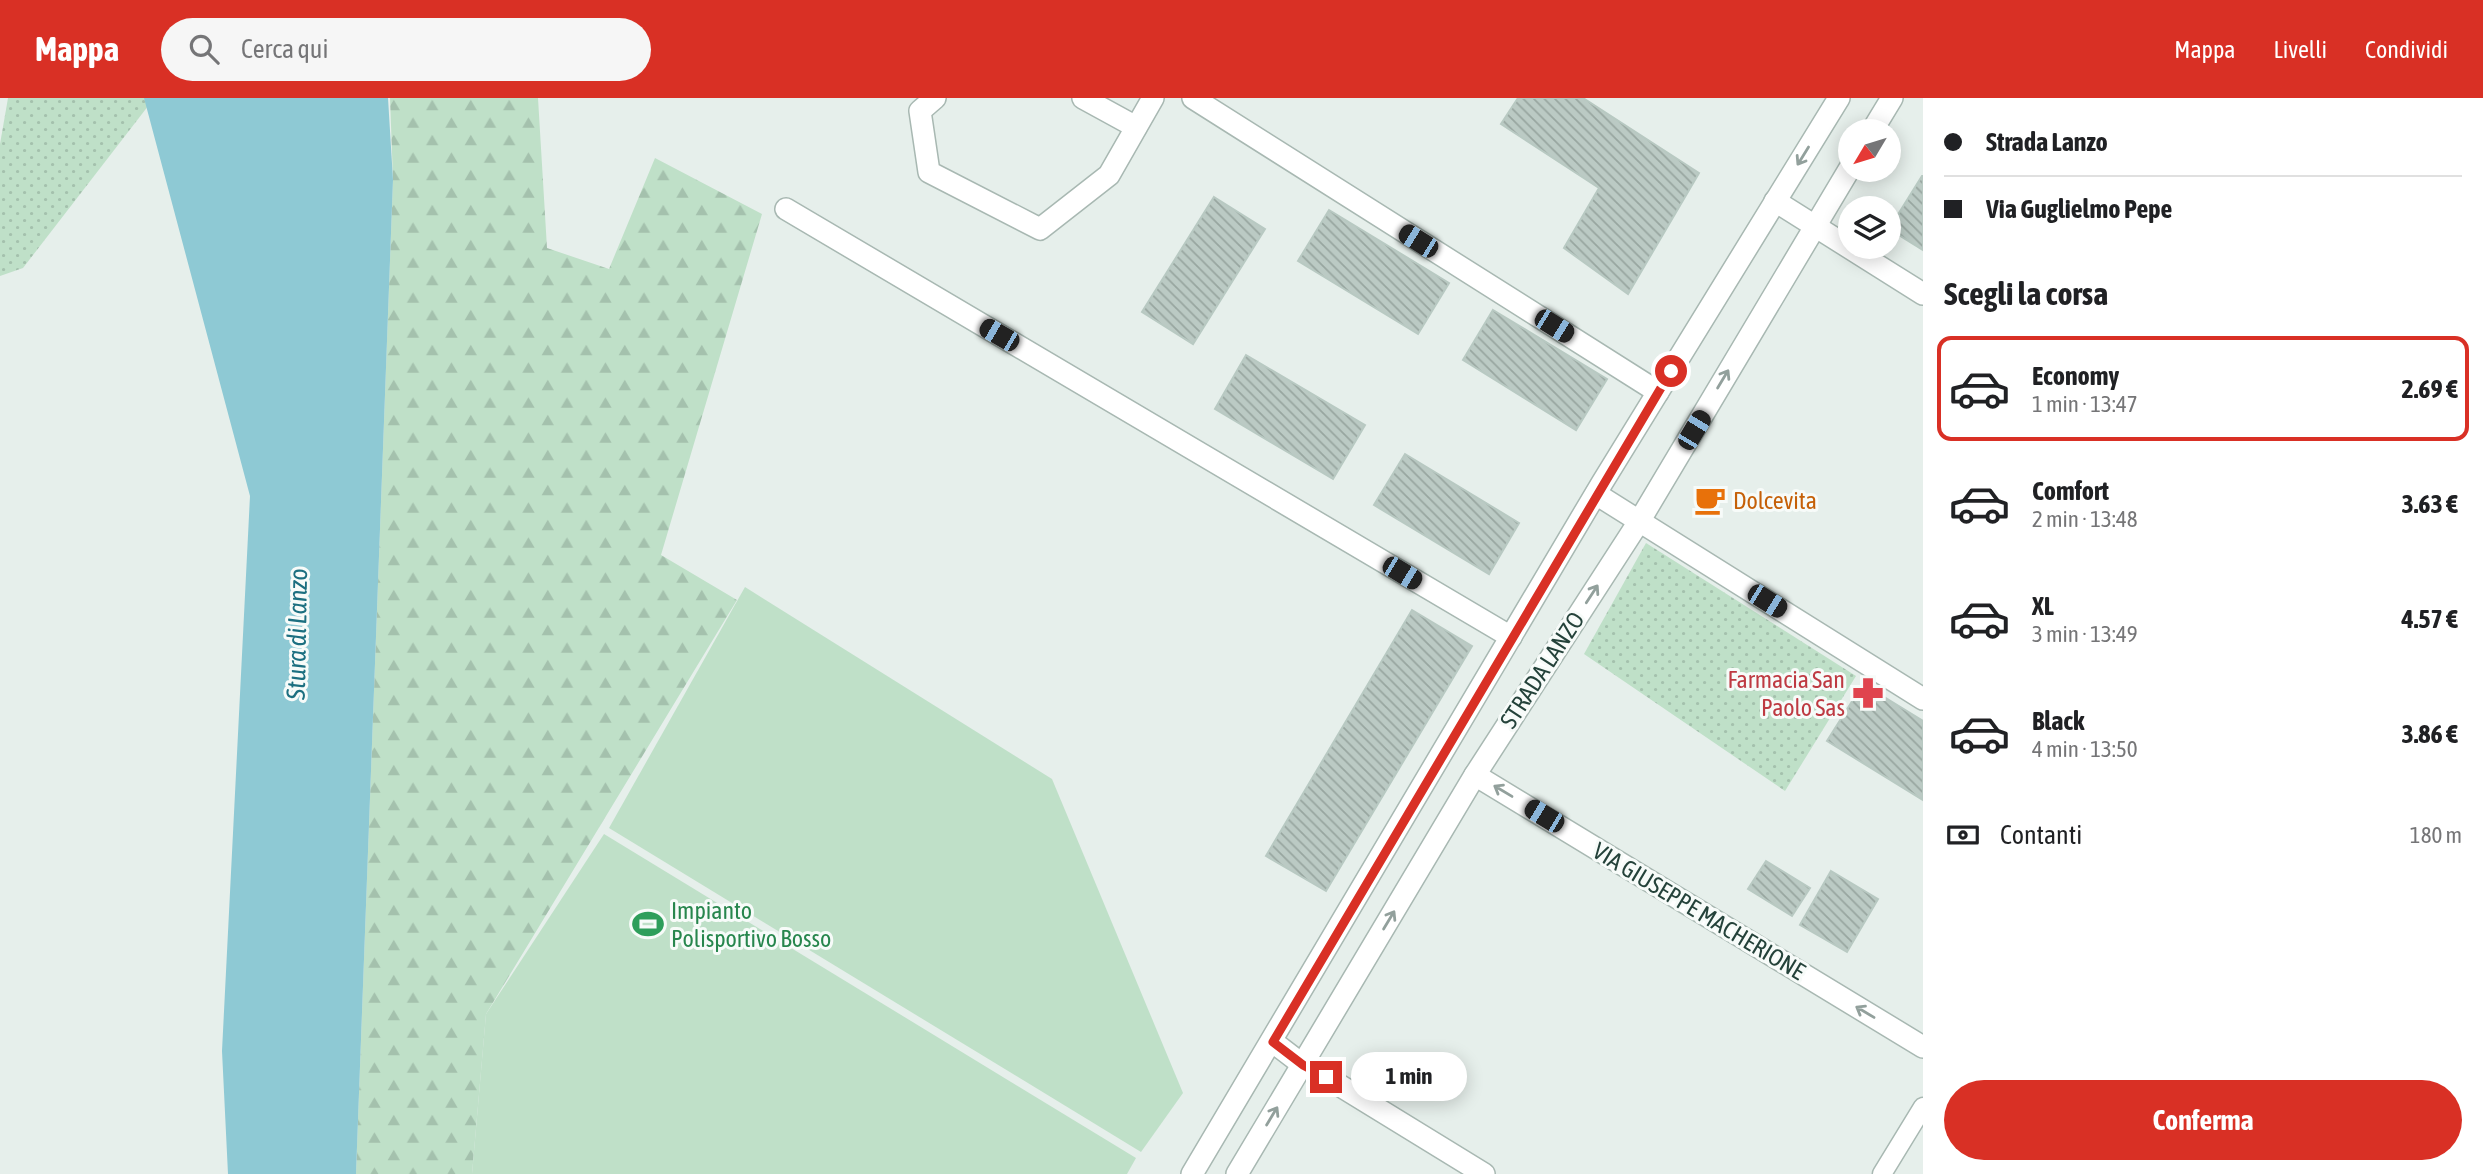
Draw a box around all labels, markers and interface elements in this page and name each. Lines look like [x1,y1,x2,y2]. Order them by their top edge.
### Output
search box [161,18,651,81]
text: Mappa [35,30,119,68]
icon: search [185,30,223,68]
text: Cerca qui [241,34,328,64]
text: Mappa [2174,36,2235,63]
text: Livelli [2273,36,2327,63]
text: Condividi [2365,36,2448,63]
north arrow [1838,119,1900,182]
map controls [1838,119,1901,259]
text: Strada Lanzo [1986,127,2108,157]
one-way arrow [1796,146,1811,165]
text: Via Guglielmo Pepe [1986,194,2172,224]
button: layers [1838,196,1901,259]
car [1395,221,1442,261]
text: Scegli la corsa [1944,275,2108,312]
car [1531,306,1578,346]
car [976,315,1023,355]
route start [1655,355,1687,387]
icon: car [1948,357,2011,420]
text: Economy [2032,361,2119,391]
one-way arrow [1717,370,1731,390]
text: 2.69 € [2401,374,2458,404]
text: 1 min · 13:47 [2032,391,2138,417]
car [1675,407,1714,453]
icon: car [1948,472,2011,535]
text: Comfort [2032,476,2109,506]
cafe icon: Dolcevita [1693,483,1727,517]
place label: Dolcevita [1733,487,1817,514]
text: 3.63 € [2401,489,2458,519]
text: 2 min · 13:48 [2032,506,2138,532]
car [1379,553,1426,593]
water label: Stura di Lanzo [281,568,313,701]
car [1744,581,1791,621]
one-way arrow [1585,585,1599,605]
icon: car [1948,587,2011,650]
text: XL [2032,591,2054,621]
text: 4.57 € [2401,604,2458,634]
street label: STRADA LANZO [1494,607,1590,733]
text: 3 min · 13:49 [2032,621,2138,647]
place label: Farmacia San Paolo Sas [1727,666,1845,721]
pharmacy icon: Farmacia San Paolo Sas [1851,676,1885,710]
icon: car [1948,702,2011,765]
text: Black [2032,706,2084,736]
text: 3.86 € [2401,719,2458,749]
text: 4 min · 13:50 [2032,736,2138,762]
one-way arrow [1493,784,1513,798]
car [1521,796,1568,836]
icon: cash [1944,816,1982,854]
text: Contanti [2000,820,2082,850]
text: 180 m [2410,822,2462,848]
street label: VIA GIUSEPPE MACHERIONE [1588,837,1810,985]
place label: Impianto Polisportivo Bosso [671,897,831,952]
sports icon: Impianto Polisportivo Bosso [631,907,665,941]
one-way arrow [1382,911,1396,931]
one-way arrow [1855,1004,1875,1018]
callout: 1 min [1350,1052,1466,1102]
route end [1310,1061,1342,1093]
text: 1 min [1386,1063,1432,1089]
button: Conferma [1944,1080,2462,1160]
one-way arrow [1265,1106,1279,1126]

